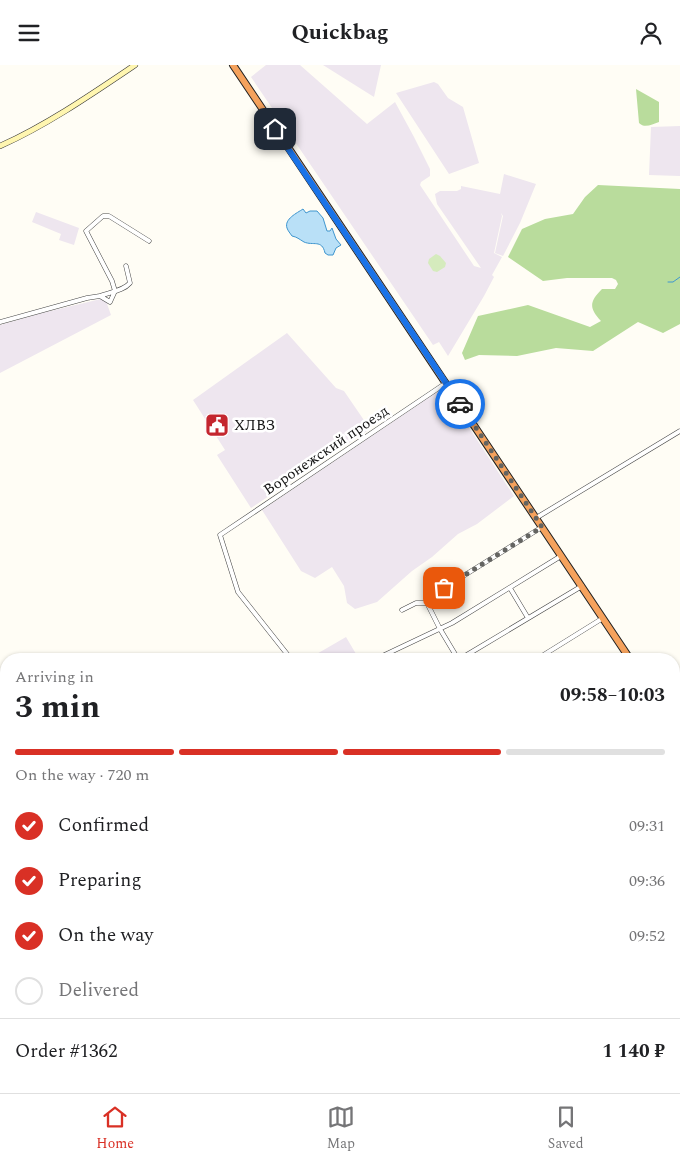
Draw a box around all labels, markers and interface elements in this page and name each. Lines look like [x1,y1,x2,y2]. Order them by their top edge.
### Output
text: Quickbag [291,16,389,49]
icon: menu [15,19,43,47]
icon: person [637,19,665,47]
pin [254,108,296,150]
icon: home [261,115,289,143]
courier [435,379,485,429]
icon: car [446,390,474,418]
street label: Воронежский проезд [259,400,394,501]
public building icon: ХЛВЗ [204,412,230,438]
place label: ХЛВЗ [234,414,275,437]
pin [423,567,465,609]
icon: bag [430,574,458,602]
text: Arriving in [15,665,94,689]
text: 09:58–10:03 [560,681,665,710]
text: 3 min [15,683,100,732]
text: On the way · 720 m [15,763,149,787]
text: Confirmed [58,811,149,840]
icon: check [15,812,43,840]
text: 09:31 [629,814,665,838]
text: Preparing [58,866,142,895]
icon: check [15,867,43,895]
text: 09:36 [629,869,665,893]
text: On the way [58,921,154,950]
icon: check [15,922,43,950]
text: 09:52 [629,924,665,948]
text: Delivered [58,976,139,1005]
text: Order #1362 [15,1037,118,1066]
text: 1 140 ₽ [602,1037,665,1066]
tab: Home [96,1103,134,1154]
tab: Map [327,1103,355,1154]
tab: Saved [548,1103,584,1154]

